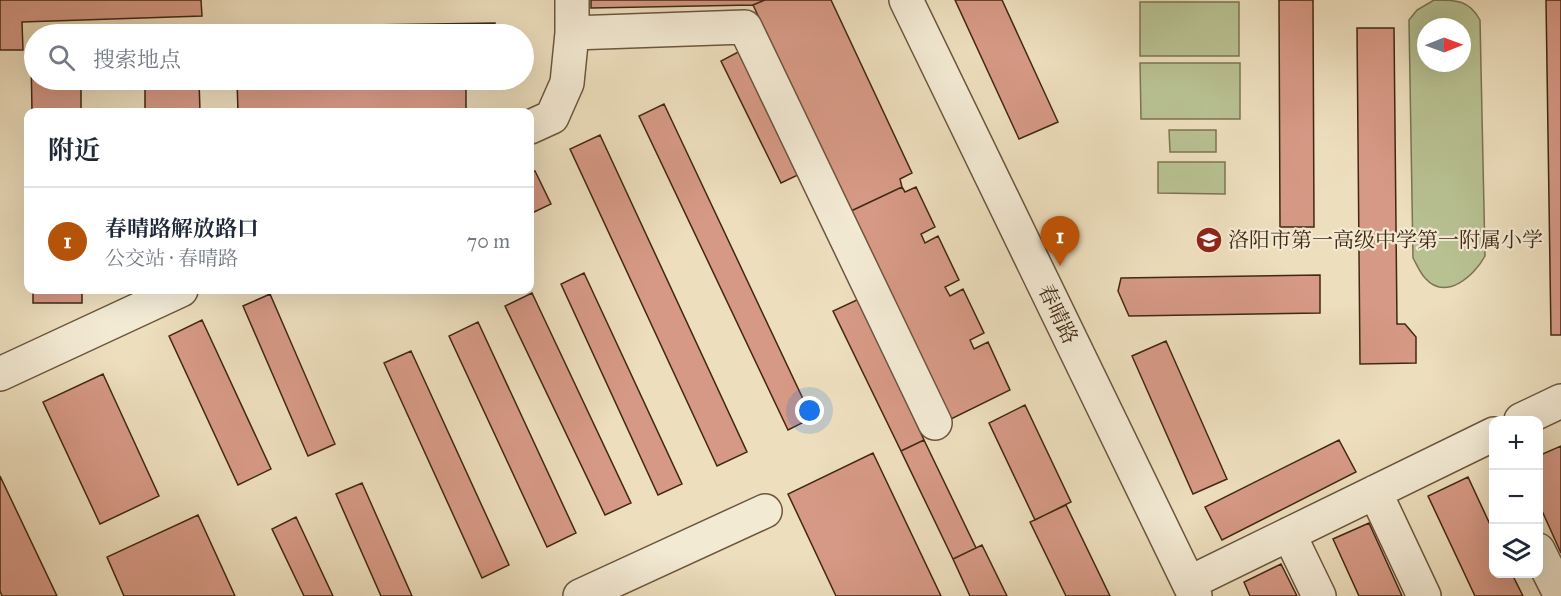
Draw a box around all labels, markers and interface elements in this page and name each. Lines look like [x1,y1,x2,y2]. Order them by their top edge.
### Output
north arrow [1417,18,1471,72]
search box [24,24,534,90]
icon: search [45,41,78,74]
text: 搜索地点 [93,46,181,73]
text: 附近 [48,134,100,166]
text: 春晴路解放路口 [105,215,259,242]
pin: 1 [1040,216,1080,266]
school or university icon: 洛阳市第一高级中学第一附属小学 [1194,225,1224,255]
place label: 洛阳市第一高级中学第一附属小学 [1228,227,1543,253]
text: 1 [64,229,71,253]
text: 70 m [467,229,510,253]
text: 公交站 · 春晴路 [105,246,238,270]
street label: 春晴路 [1033,280,1083,348]
your location [795,396,824,425]
map controls [1489,416,1543,578]
button: + [1489,416,1543,470]
button: − [1489,470,1543,524]
button: layers [1489,524,1543,578]

